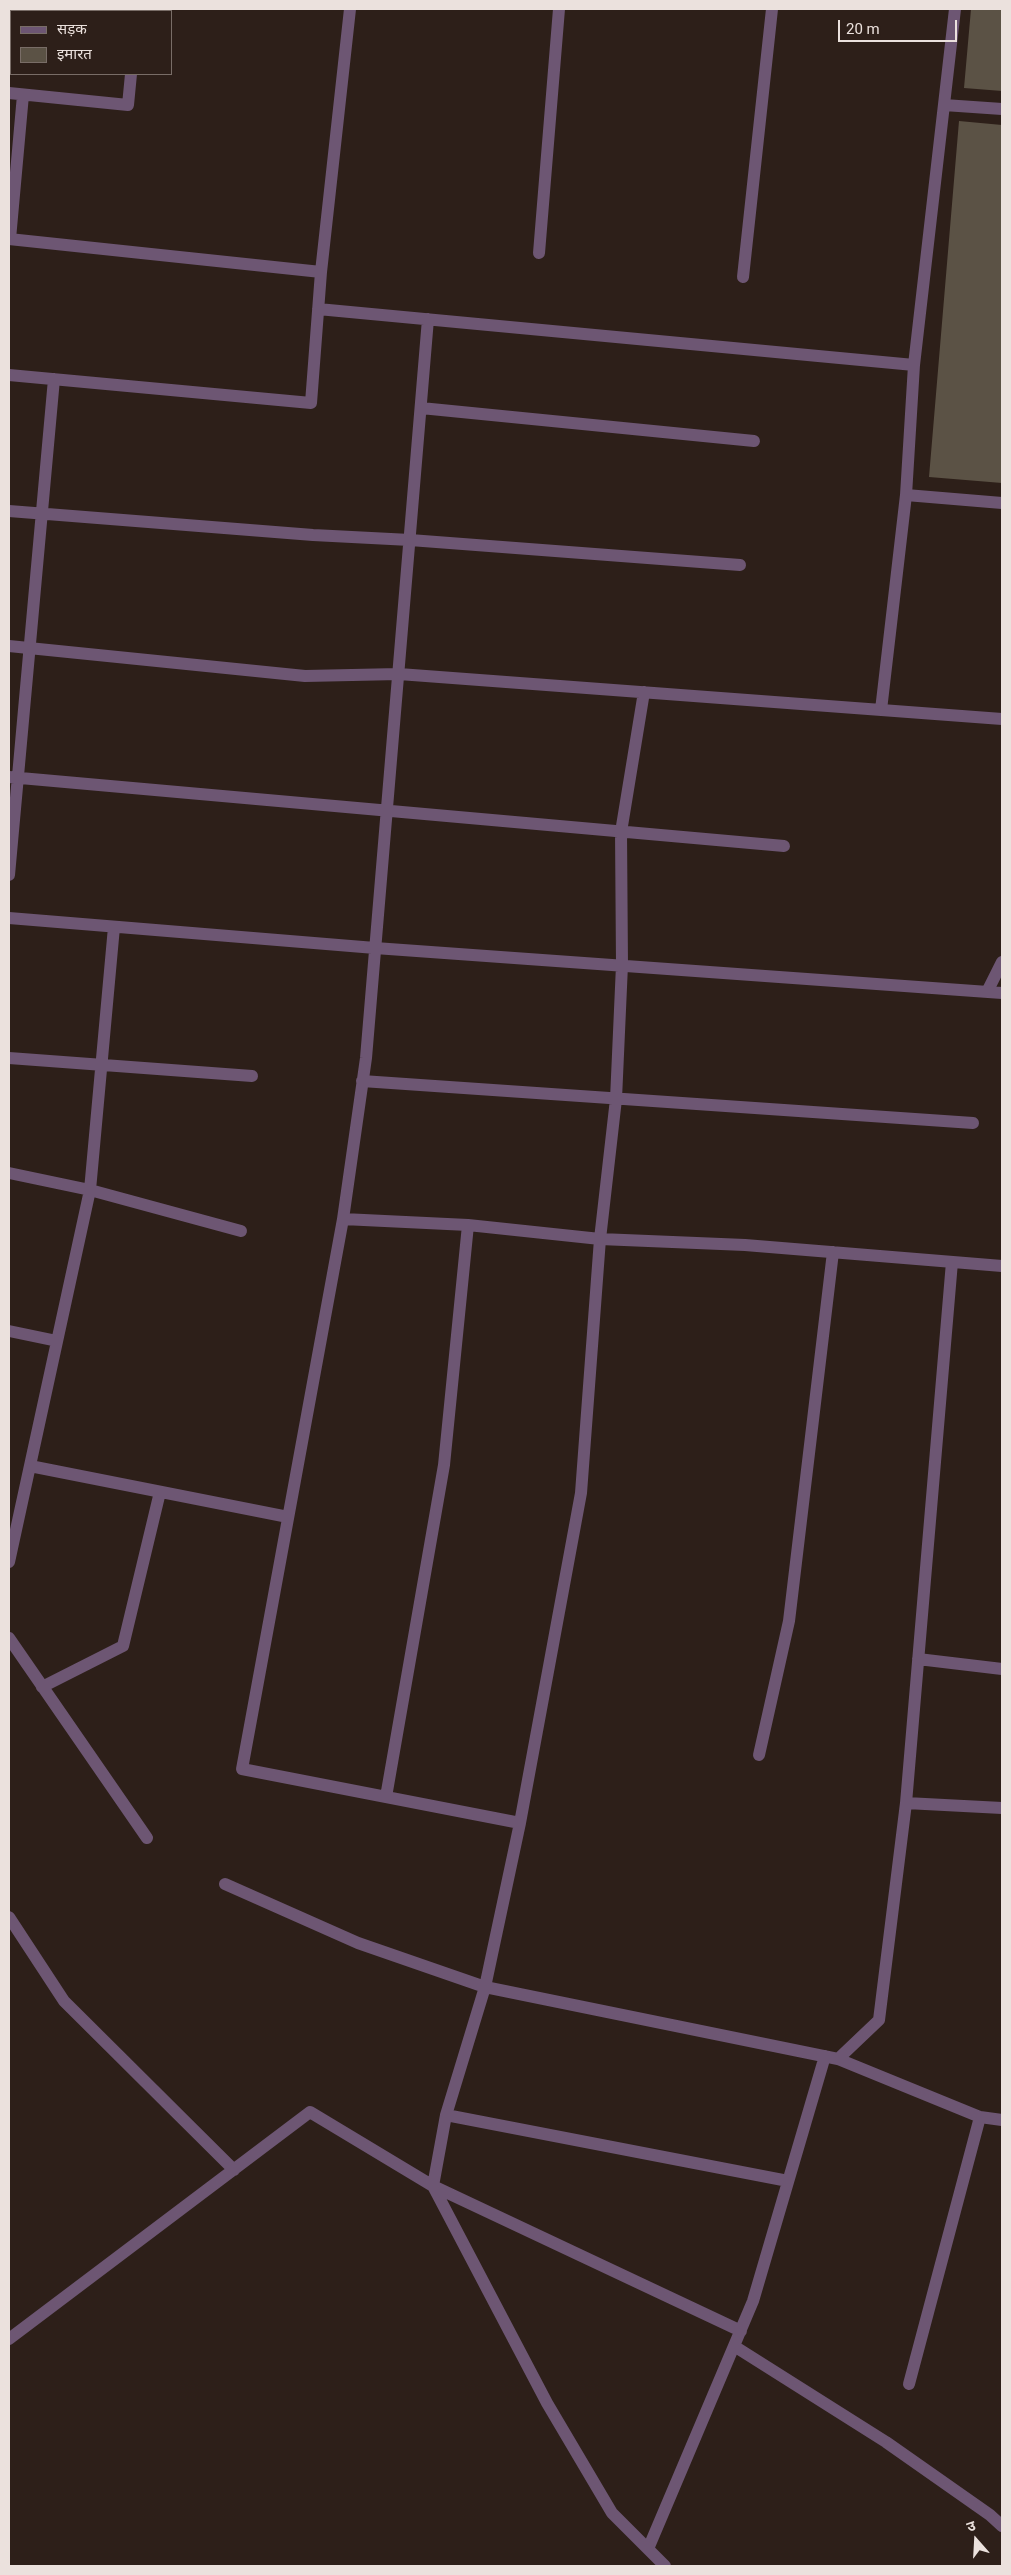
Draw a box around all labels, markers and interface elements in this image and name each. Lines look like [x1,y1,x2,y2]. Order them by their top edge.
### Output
legend [10,10,172,75]
scale bar [841,10,960,42]
text: सड़क [57,20,87,38]
text: 20 m [846,20,880,38]
text: इमारत [57,45,92,63]
north arrow [951,2515,1001,2565]
text: उ [965,2517,978,2535]

